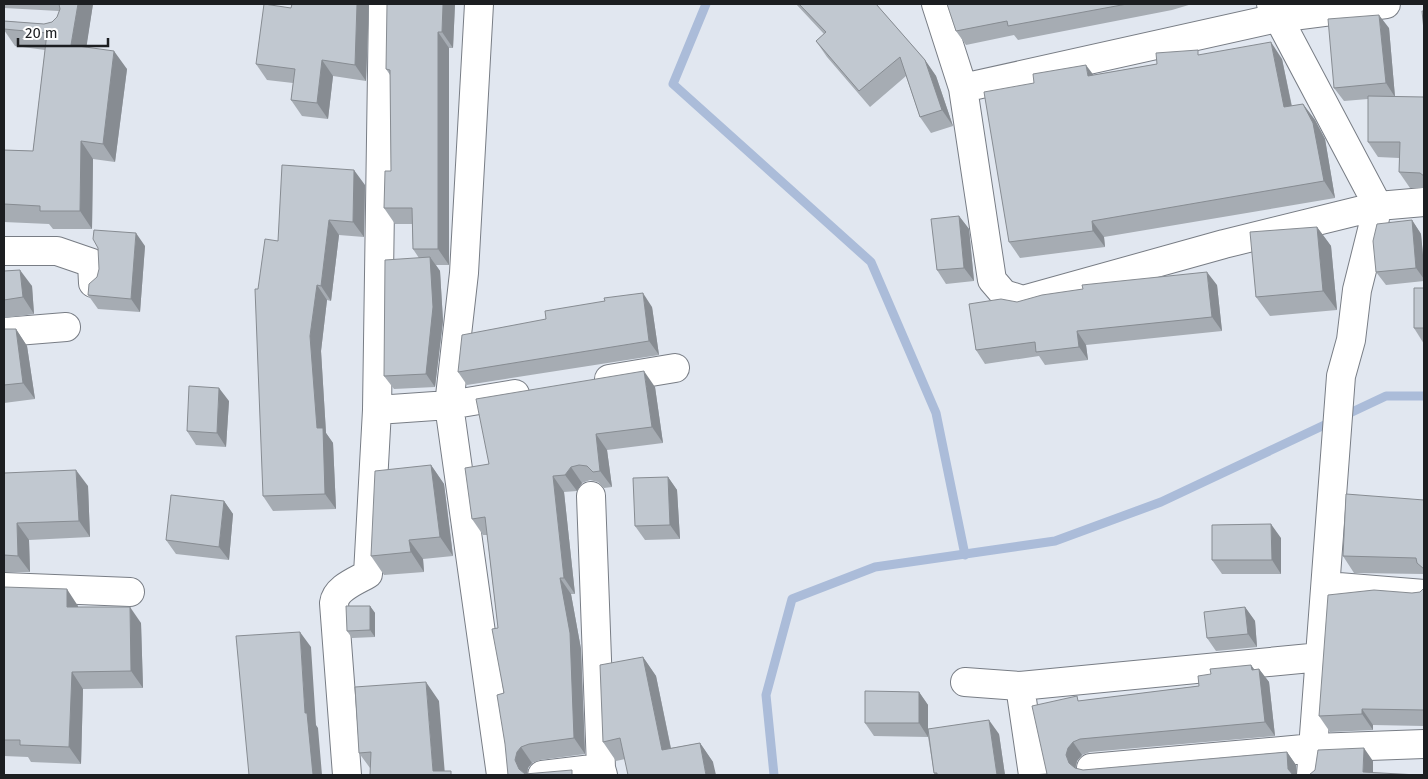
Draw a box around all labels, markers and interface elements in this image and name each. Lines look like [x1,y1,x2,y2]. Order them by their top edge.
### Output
scale bar [18,15,108,47]
text: 20 m [25,24,58,42]

